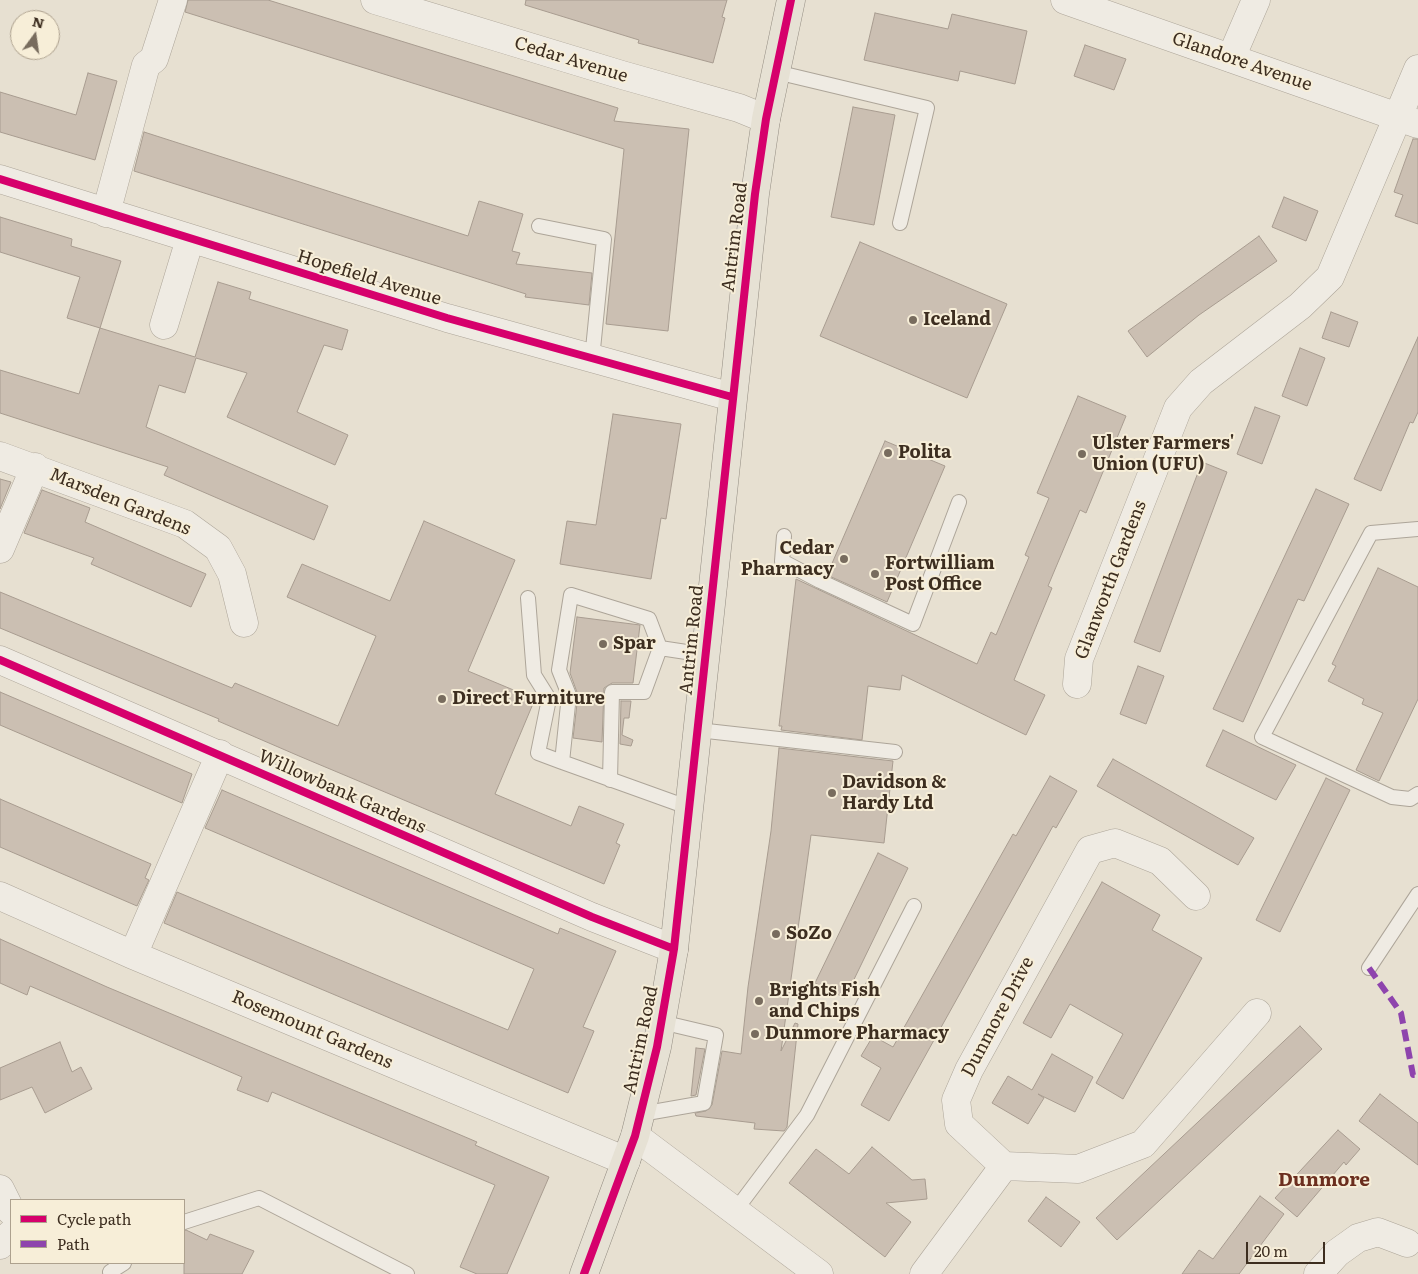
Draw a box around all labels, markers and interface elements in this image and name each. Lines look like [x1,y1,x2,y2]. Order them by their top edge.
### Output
north arrow [10,10,60,60]
text: N [30,10,47,33]
street label: Glandore Avenue [1169,28,1315,96]
street label: Cedar Avenue [512,32,630,88]
street label: Antrim Road [718,181,752,293]
street label: Hopefield Avenue [294,246,444,310]
place label: Iceland [923,309,991,331]
marker: Iceland [907,314,919,326]
place label: Ulster Farmers' Union (UFU) [1092,433,1234,476]
place label: Polita [898,442,952,464]
marker: Polita [882,447,894,459]
marker: Ulster Farmers' Union (UFU) [1076,448,1088,460]
street label: Marsden Gardens [46,464,194,540]
street label: Glanworth Gardens [1071,498,1151,662]
place label: Cedar Pharmacy [741,538,834,580]
marker: Cedar Pharmacy [838,553,850,565]
place label: Fortwilliam Post Office [885,553,995,596]
marker: Fortwilliam Post Office [869,568,881,580]
street label: Antrim Road [675,584,709,696]
place label: Spar [613,633,656,655]
marker: Spar [597,638,609,650]
place label: Direct Furniture [452,688,605,710]
marker: Direct Furniture [436,693,448,705]
street label: Willowbank Gardens [255,745,429,839]
place label: Davidson & Hardy Ltd [842,772,946,814]
marker: Davidson & Hardy Ltd [826,787,838,799]
place label: SoZo [786,923,832,945]
marker: SoZo [770,928,782,940]
street label: Dunmore Drive [957,953,1039,1081]
place label: Brights Fish and Chips [769,980,880,1022]
street label: Antrim Road [619,984,663,1096]
street label: Rosemount Gardens [228,986,396,1074]
marker: Brights Fish and Chips [753,995,765,1007]
place label: Dunmore Pharmacy [765,1023,949,1045]
marker: Dunmore Pharmacy [749,1028,761,1040]
district label: Dunmore [1278,1169,1370,1191]
legend [10,1199,185,1264]
text: Cycle path [57,1207,131,1230]
text: Path [57,1232,90,1255]
scale bar [1248,1232,1327,1264]
text: 20 m [1254,1239,1288,1262]

